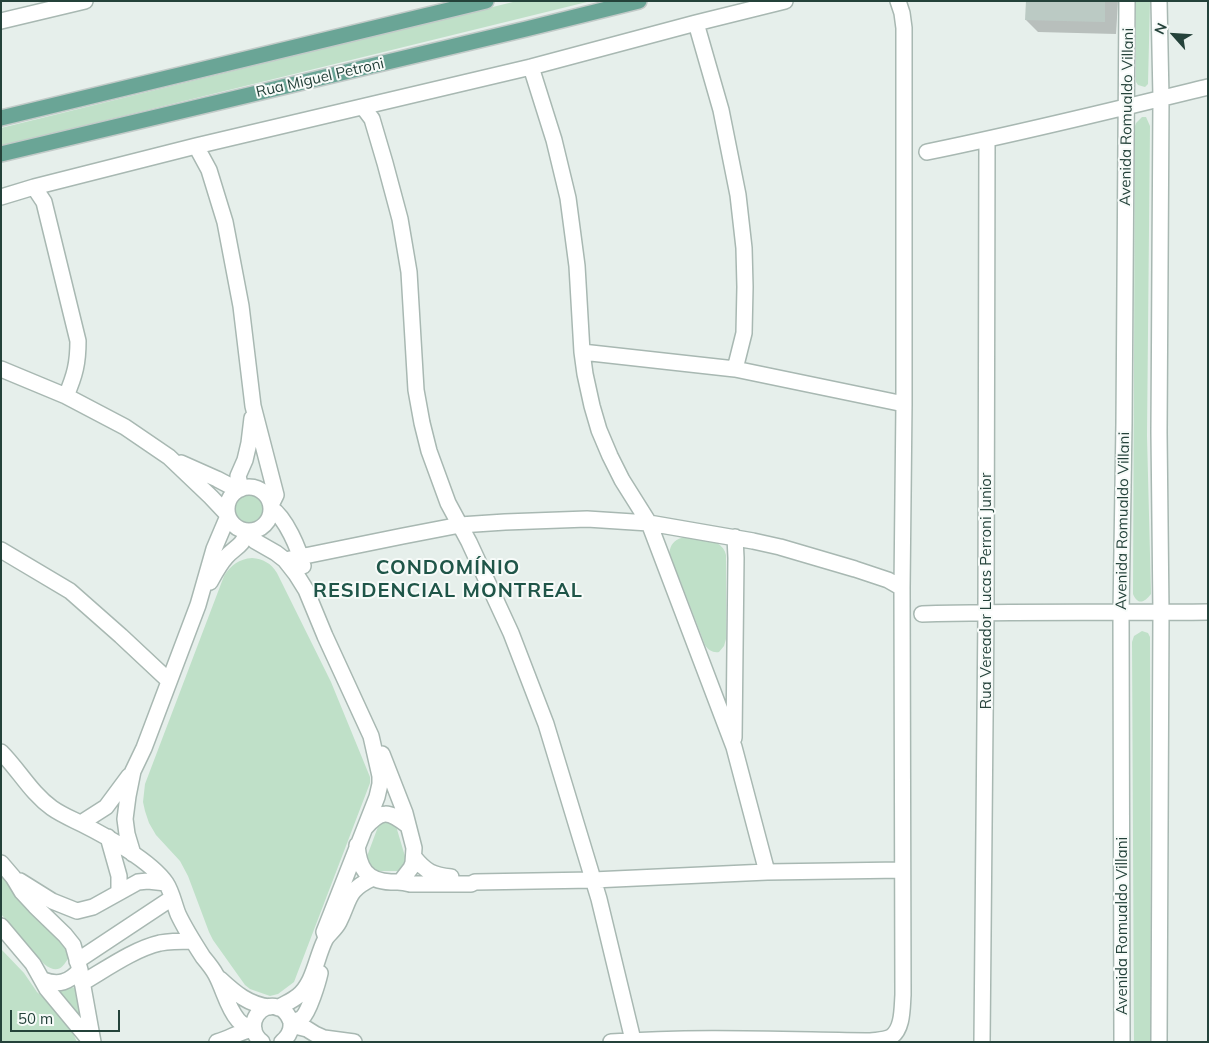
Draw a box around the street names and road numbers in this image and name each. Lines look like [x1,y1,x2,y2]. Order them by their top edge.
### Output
street label: Avenida Romualdo Villani [1116,28,1138,206]
street label: Rua Miguel Petroni [254,55,386,101]
street label: Avenida Romualdo Villani [1112,432,1134,610]
street label: Rua Vereador Lucas Perroni Junior [977,473,995,709]
street label: Avenida Romualdo Villani [1113,837,1131,1015]

